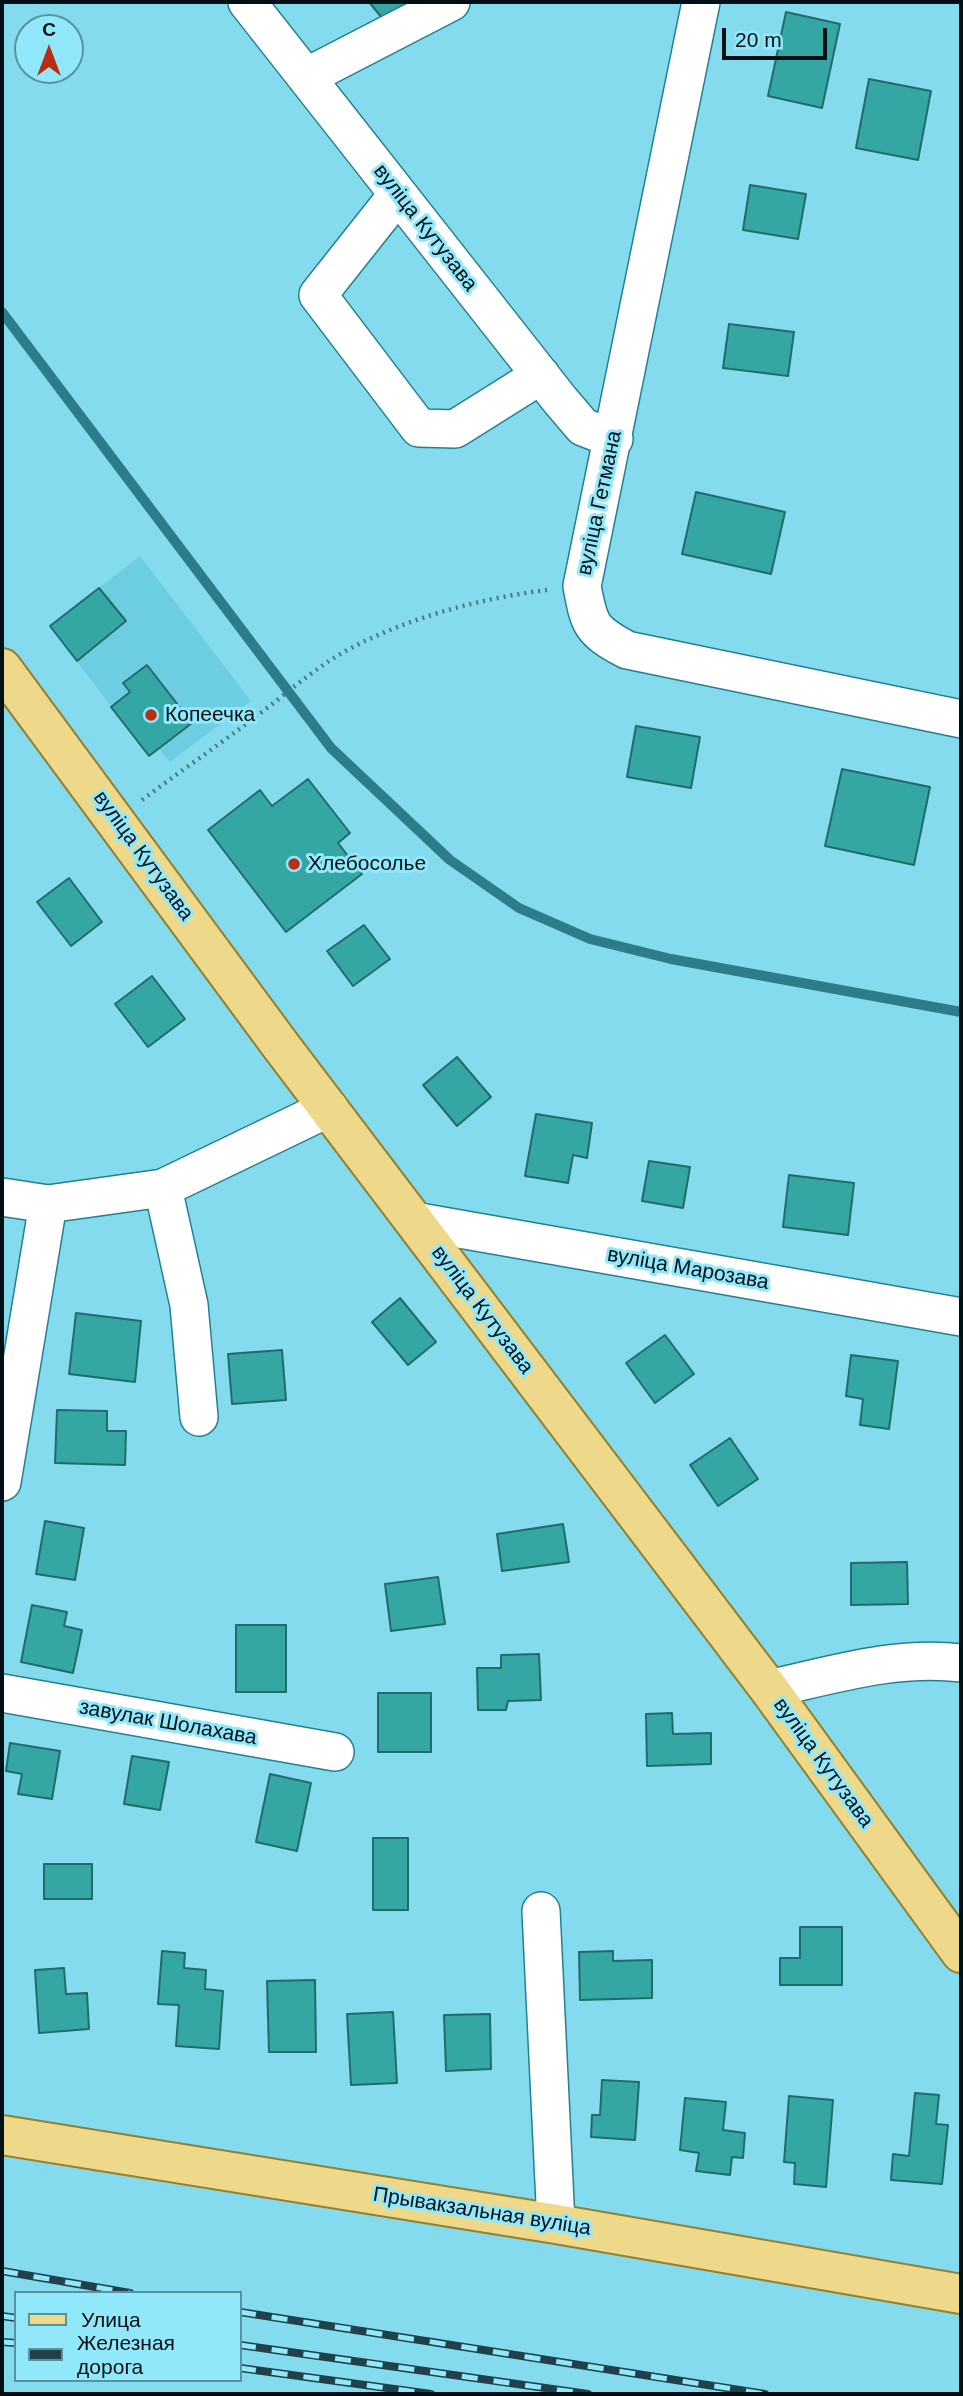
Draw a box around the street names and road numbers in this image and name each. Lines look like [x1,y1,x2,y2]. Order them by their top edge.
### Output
street label: вуліца Кутузава [368,159,482,297]
street label: вуліца Гетмана [572,428,628,578]
street label: вуліца Кутузава [87,786,199,926]
street label: вуліца Кутузава [426,1241,538,1379]
street label: вуліца Марозава [605,1242,771,1296]
street label: вуліца Кутузава [767,1693,879,1833]
street label: завулак Шолахава [77,1695,259,1751]
street label: Прывакзальная вуліца [371,2182,593,2242]

